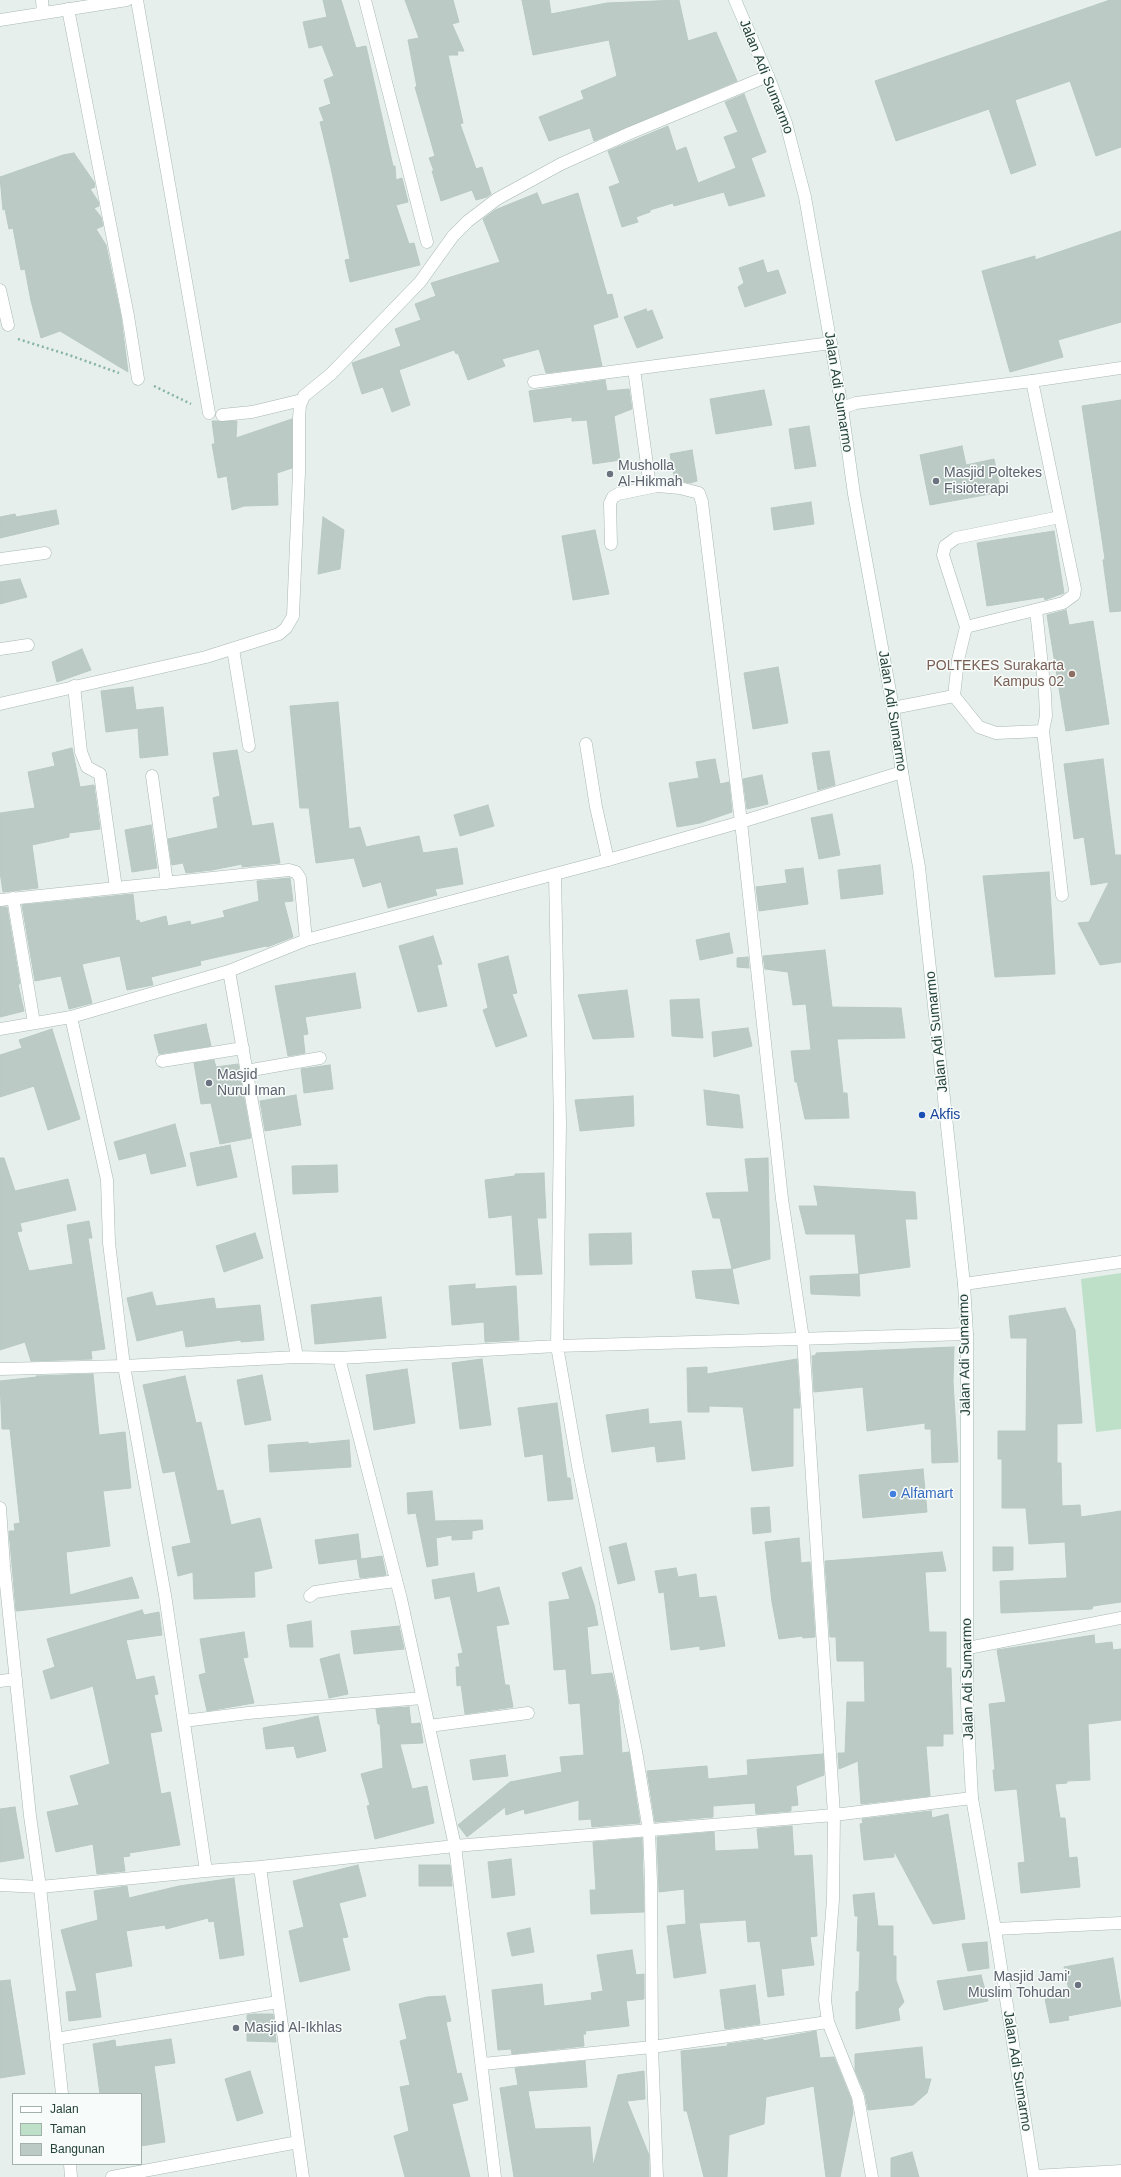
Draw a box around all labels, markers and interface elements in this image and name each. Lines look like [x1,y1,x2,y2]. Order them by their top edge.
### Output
street label: Jalan Adi Sumarmo [735,17,797,137]
street label: Jalan Adi Sumarmo [820,330,856,454]
place label: Musholla Al-Hikmah [618,458,683,490]
place label: Masjid Poltekes Fisioterapi [944,465,1042,498]
marker: Musholla Al-Hikmah [605,469,615,479]
marker: Masjid Poltekes Fisioterapi [931,476,941,486]
street label: Jalan Adi Sumarmo [874,649,910,773]
place label: POLTEKES Surakarta Kampus 02 [927,658,1064,690]
marker: POLTEKES Surakarta Kampus 02 [1067,669,1077,679]
street label: Jalan Adi Sumarmo [922,970,952,1094]
place label: Masjid Nurul Iman [217,1067,285,1100]
marker: Masjid Nurul Iman [204,1078,214,1088]
place label: Akfis [930,1107,960,1123]
marker: Akfis [917,1110,927,1120]
street label: Jalan Adi Sumarmo [956,1294,974,1416]
place label: Alfamart [901,1486,953,1502]
marker: Alfamart [888,1489,898,1499]
street label: Jalan Adi Sumarmo [959,1618,977,1740]
place label: Masjid Jami' Muslim Tohudan [968,1969,1070,2002]
marker: Masjid Jami' Muslim Tohudan [1073,1980,1083,1990]
street label: Jalan Adi Sumarmo [999,2009,1035,2133]
place label: Masjid Al-Ikhlas [244,2020,342,2036]
marker: Masjid Al-Ikhlas [231,2023,241,2033]
legend [12,2093,142,2165]
text: Jalan [50,2102,79,2116]
text: Taman [50,2122,86,2136]
text: Bangunan [50,2142,105,2156]

